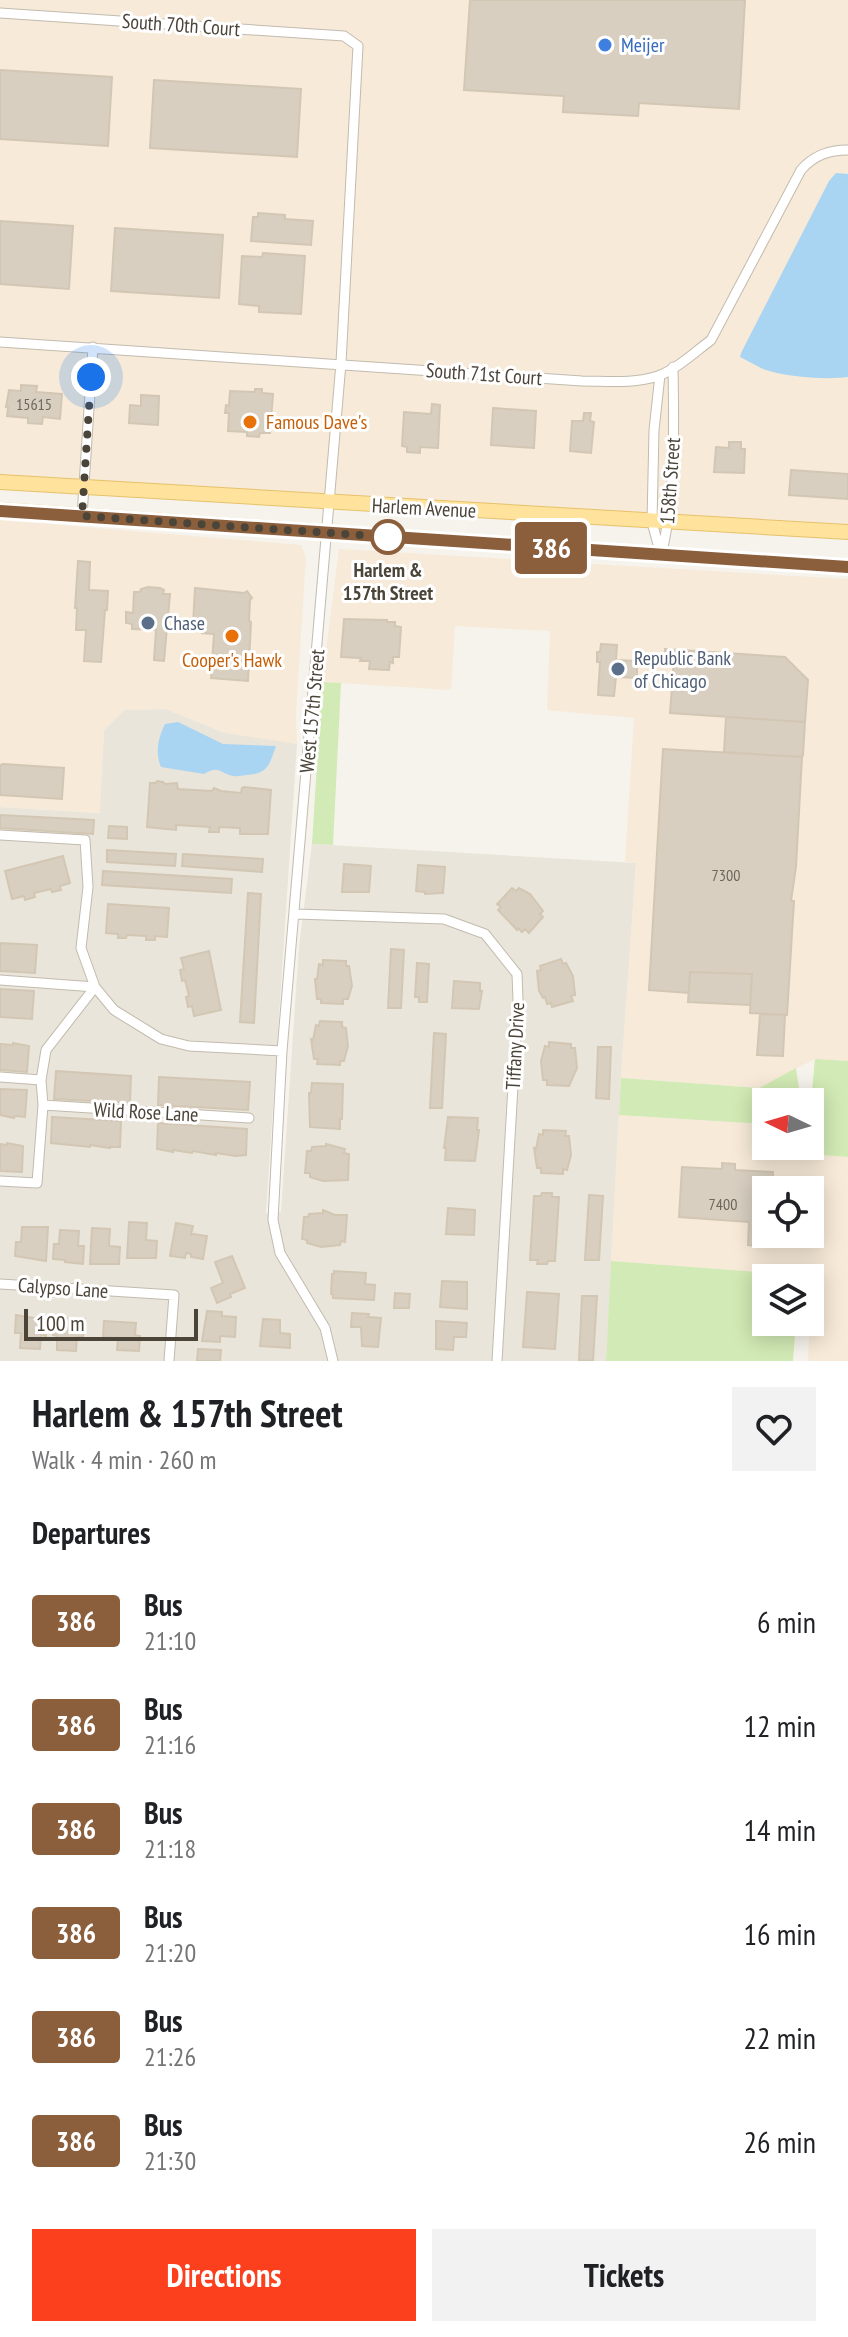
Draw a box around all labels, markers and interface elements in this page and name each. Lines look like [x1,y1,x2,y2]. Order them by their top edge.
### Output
street label: South 70th Court [121,8,241,42]
place label: Meijer [621,32,665,58]
marker: Meijer [596,36,614,54]
your location [71,357,111,397]
street label: South 71st Court [425,357,543,391]
house number: 15615 [16,394,52,414]
place label: Famous Dave's [266,409,367,435]
marker: Famous Dave's [241,413,259,431]
street label: 158th Street [654,436,686,525]
street label: Harlem Avenue [371,492,477,524]
marker: Harlem & 157th Street [371,520,405,554]
line badge: 386 [505,522,597,574]
text: 386 [531,529,571,566]
place label: Harlem & 157th Street [343,557,433,606]
place label: Chase [164,610,205,636]
marker: Chase [139,614,157,632]
marker: Cooper's Hawk [223,627,241,645]
place label: Republic Bank of Chicago [634,645,731,694]
place label: Cooper's Hawk [182,647,282,673]
street label: West 157th Street [294,647,330,774]
marker: Republic Bank of Chicago [609,660,627,678]
house number: 7300 [712,865,740,885]
street label: Tiffany Drive [500,1001,530,1091]
north arrow [752,1088,824,1160]
map controls [752,1088,824,1336]
street label: Wild Rose Lane [93,1096,199,1128]
button: locate [752,1176,824,1248]
house number: 7400 [709,1194,737,1214]
button: layers [752,1264,824,1336]
street label: Calypso Lane [17,1272,109,1304]
scale bar [24,1305,198,1341]
text: 100 m [36,1309,85,1337]
button: heart [732,1387,816,1471]
text: Harlem & 157th Street [32,1388,343,1437]
text: Walk · 4 min · 260 m [32,1443,216,1476]
text: Departures [32,1513,150,1552]
text: Bus [144,1585,183,1624]
text: 386 [56,1602,96,1639]
text: 6 min [757,1602,816,1641]
text: 21:10 [144,1624,196,1657]
text: Bus [144,1689,183,1728]
text: 386 [56,1706,96,1743]
text: 12 min [743,1706,816,1745]
text: 21:16 [144,1728,196,1761]
text: Bus [144,1793,183,1832]
text: 386 [56,1810,96,1847]
text: 14 min [743,1810,816,1849]
text: 21:18 [144,1832,196,1865]
text: Bus [144,1897,183,1936]
text: 386 [56,1914,96,1951]
text: 16 min [743,1914,816,1953]
text: 21:20 [144,1936,196,1969]
text: Bus [144,2001,183,2040]
text: 386 [56,2018,96,2055]
text: 22 min [743,2018,816,2057]
text: 21:26 [144,2040,196,2073]
text: Bus [144,2105,183,2144]
text: 386 [56,2122,96,2159]
text: 26 min [743,2122,816,2161]
text: 21:30 [144,2144,196,2177]
button: Directions [32,2229,416,2321]
button: Tickets [432,2229,816,2321]

